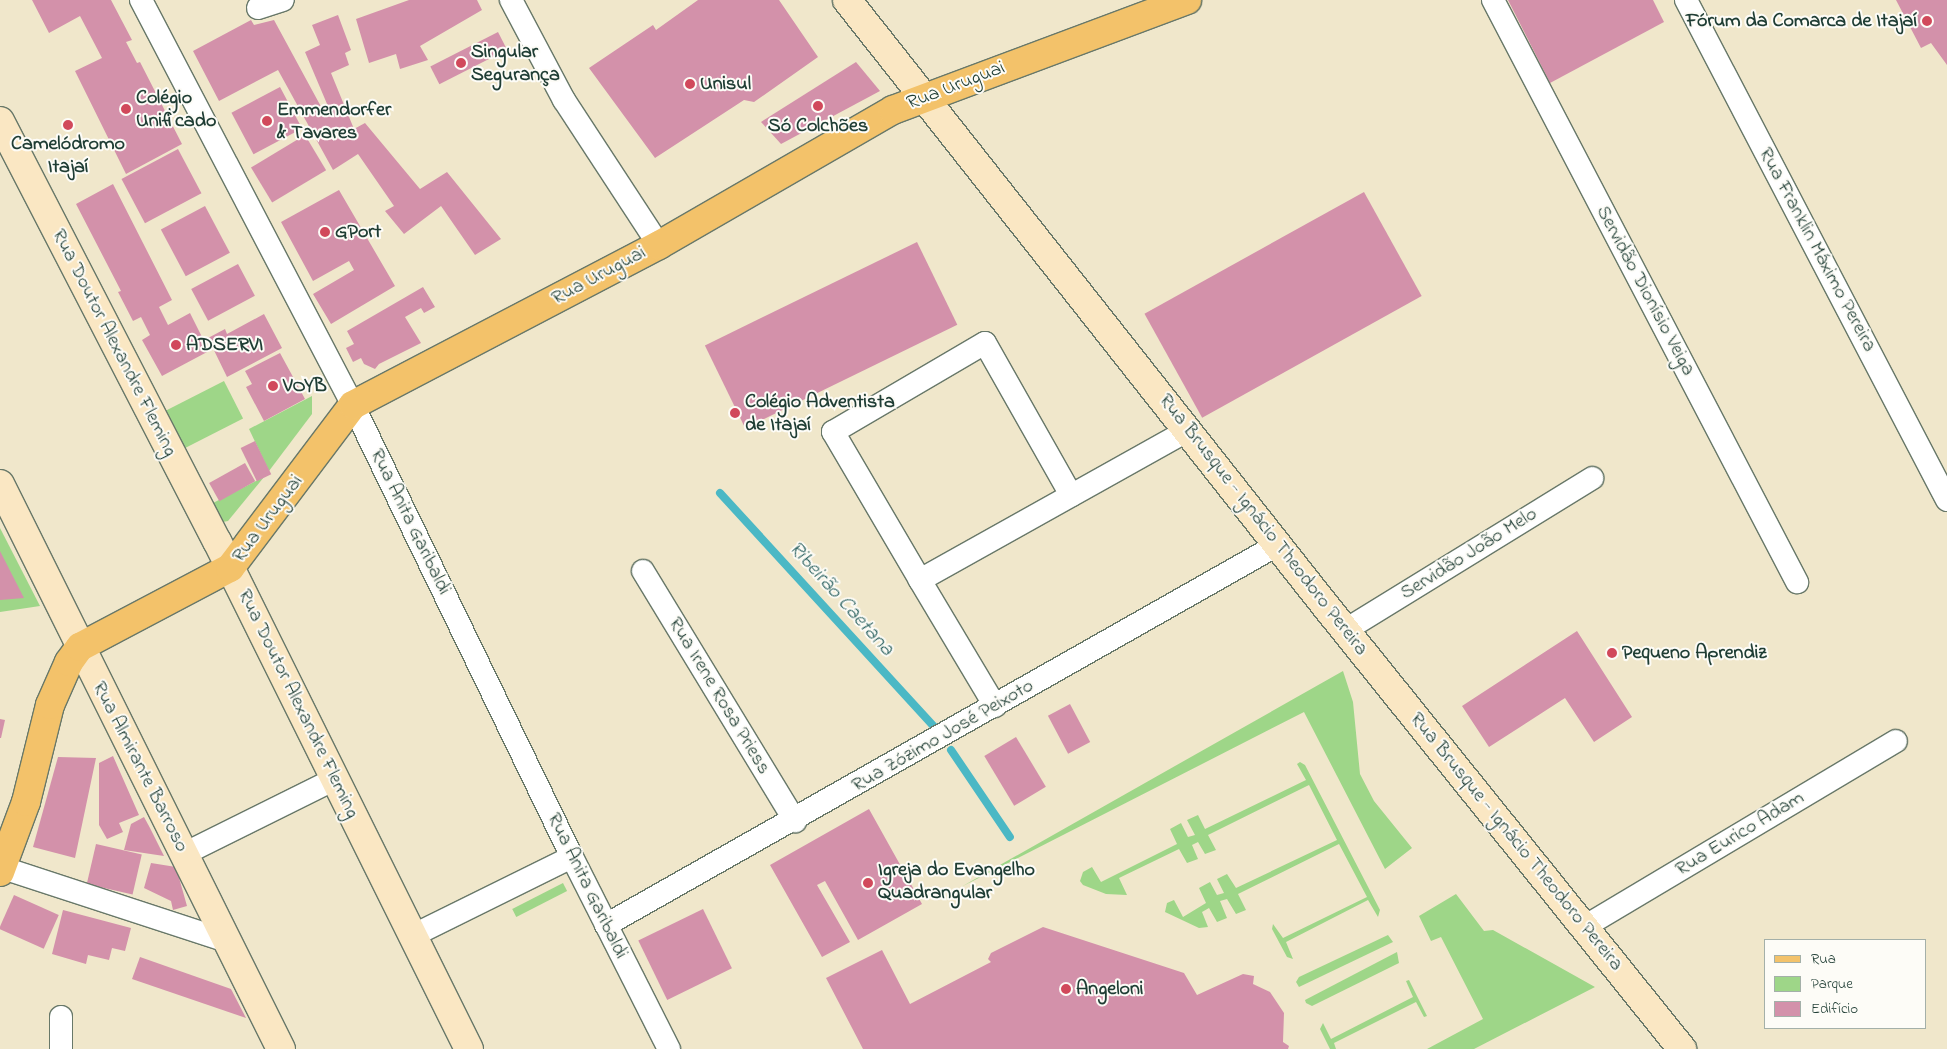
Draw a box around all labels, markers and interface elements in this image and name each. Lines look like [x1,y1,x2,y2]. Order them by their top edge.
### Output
place label: Fórum da Comarca de Itajaí [1686,9,1917,33]
marker: Fórum da Comarca de Itajaí [1921,15,1933,27]
place label: Singular Segurança [471,40,560,87]
street label: Rua Uruguai [904,56,1008,116]
marker: Singular Segurança [455,57,467,69]
place label: Unisul [700,72,751,96]
marker: Unisul [684,78,696,90]
place label: Colégio Unificado [136,86,216,133]
place label: Emmendorfer & Tavares [277,98,391,145]
marker: Só Colchões [812,100,824,112]
marker: Colégio Unificado [120,103,132,115]
place label: Só Colchões [768,114,868,138]
marker: Emmendorfer & Tavares [261,115,273,127]
marker: Camelódromo Itajaí [62,119,74,131]
place label: Camelódromo Itajaí [11,133,125,180]
street label: Rua Franklin Máximo Pereira [1753,144,1881,356]
street label: Servidão Dionísio Veiga [1590,202,1700,380]
place label: GPort [335,220,381,244]
street label: Rua Doutor Alexandre Fleming [46,225,182,461]
marker: GPort [319,226,331,238]
street label: Rua Uruguai [548,241,650,311]
place label: ADSERVI [186,333,263,357]
marker: ADSERVI [170,339,182,351]
place label: VOYB [283,374,327,398]
marker: VOYB [267,380,279,392]
street label: Rua Brusque - Ignácio Theodoro Pereira [1153,389,1373,661]
place label: Colégio Adventista de Itajaí [745,390,895,437]
marker: Colégio Adventista de Itajaí [729,407,741,419]
street label: Rua Anita Garibaldi [364,445,456,599]
street label: Rua Uruguai [227,471,309,567]
street label: Servidão João Melo [1396,502,1542,606]
water label: Ribeirão Caetana [783,537,899,661]
street label: Rua Doutor Alexandre Fleming [232,586,364,822]
street label: Rua Irene Rosa Priess [663,613,775,779]
place label: Pequeno Aprendiz [1622,641,1767,665]
marker: Pequeno Aprendiz [1606,647,1618,659]
street label: Rua Zózimo José Peixoto [848,674,1038,798]
street label: Rua Almirante Barroso [87,678,193,856]
street label: Rua Brusque - Ignácio Theodoro Pereira [1404,708,1628,976]
street label: Rua Eurico Adam [1671,786,1809,882]
street label: Rua Anita Garibaldi [541,809,633,963]
place label: Igreja do Evangelho Quadrangular [878,859,1035,906]
marker: Igreja do Evangelho Quadrangular [862,877,874,889]
legend [1764,939,1927,1029]
text: Rua [1811,948,1836,970]
text: Parque [1811,973,1853,995]
place label: Angeloni [1076,977,1143,1001]
marker: Angeloni [1060,983,1072,995]
text: Edifício [1811,998,1858,1020]

